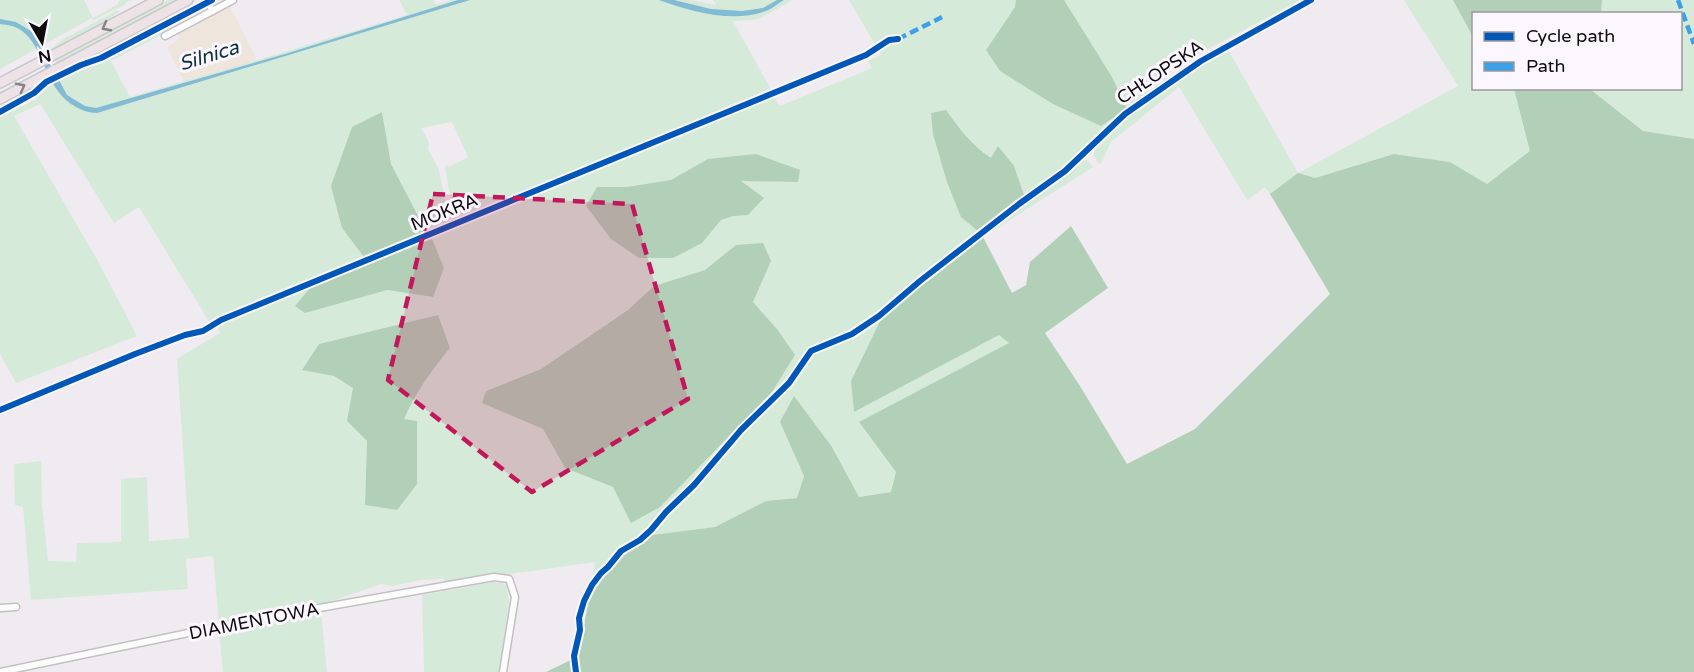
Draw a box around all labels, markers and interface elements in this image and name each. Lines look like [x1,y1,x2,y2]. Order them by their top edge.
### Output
north arrow [12,12,72,72]
legend [1472,12,1682,90]
one-way arrow [102,20,112,31]
text: Cycle path [1526,25,1615,47]
water label: Silnica [176,35,242,76]
street label: CHŁOPSKA [1113,35,1207,109]
text: N [36,45,52,67]
text: Path [1526,55,1565,77]
one-way arrow [15,83,26,94]
street label: MOKRA [407,189,481,235]
street label: DIAMENTOWA [187,598,321,644]

